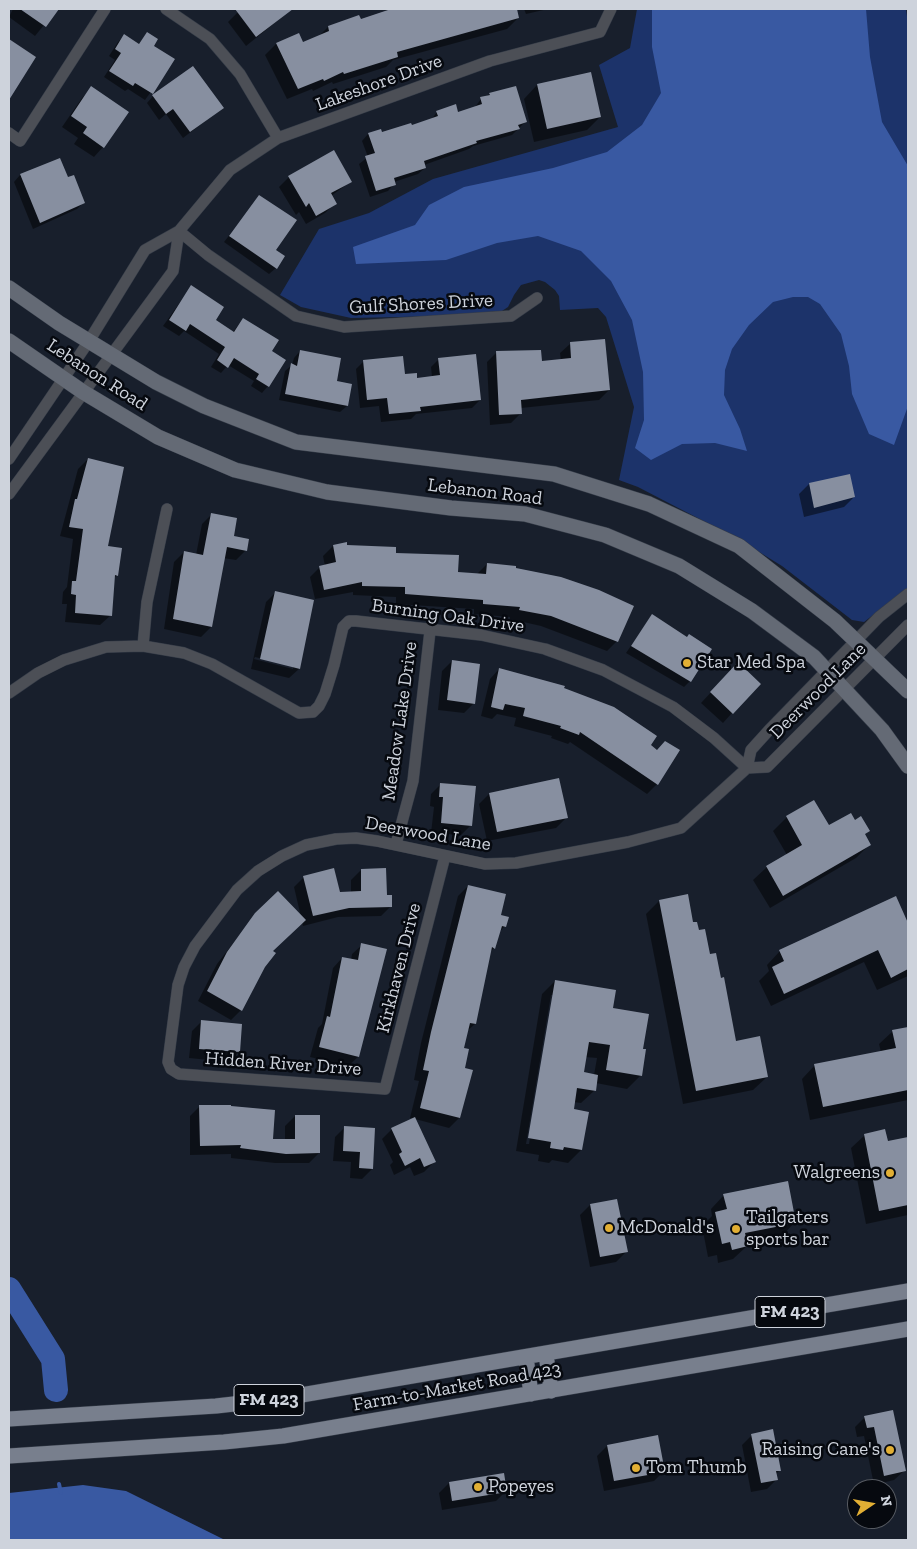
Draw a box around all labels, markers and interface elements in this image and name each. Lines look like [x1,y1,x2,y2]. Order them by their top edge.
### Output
street label: Lakeshore Drive [313,50,445,116]
street label: Gulf Shores Drive [349,289,493,319]
street label: Lebanon Road [42,334,152,416]
street label: Lebanon Road [426,474,544,510]
street label: Burning Oak Drive [370,594,526,638]
street label: Deerwood Lane [765,638,871,744]
street label: Meadow Lake Drive [378,640,422,802]
place label: Star Med Spa [697,652,805,674]
marker: Star Med Spa [681,657,693,669]
street label: Deerwood Lane [363,812,493,856]
street label: Kirkhaven Drive [372,901,426,1035]
street label: Hidden River Drive [204,1047,362,1081]
place label: Walgreens [793,1162,880,1184]
marker: Walgreens [884,1167,896,1179]
place label: Tailgaters sports bar [746,1207,829,1251]
place label: McDonald's [619,1217,714,1239]
marker: McDonald's [603,1222,615,1234]
marker: Tailgaters sports bar [730,1223,742,1235]
road number: FM 423 [755,1296,825,1328]
street label: Farm-to-Market Road 423 [351,1357,563,1417]
road number: FM 423 [234,1384,304,1416]
place label: Raising Cane's [761,1439,880,1461]
marker: Raising Cane's [884,1444,896,1456]
place label: Tom Thumb [646,1457,747,1479]
marker: Tom Thumb [630,1462,642,1474]
place label: Popeyes [488,1476,554,1498]
north arrow [847,1479,897,1529]
marker: Popeyes [472,1481,484,1493]
text: N [877,1494,896,1508]

